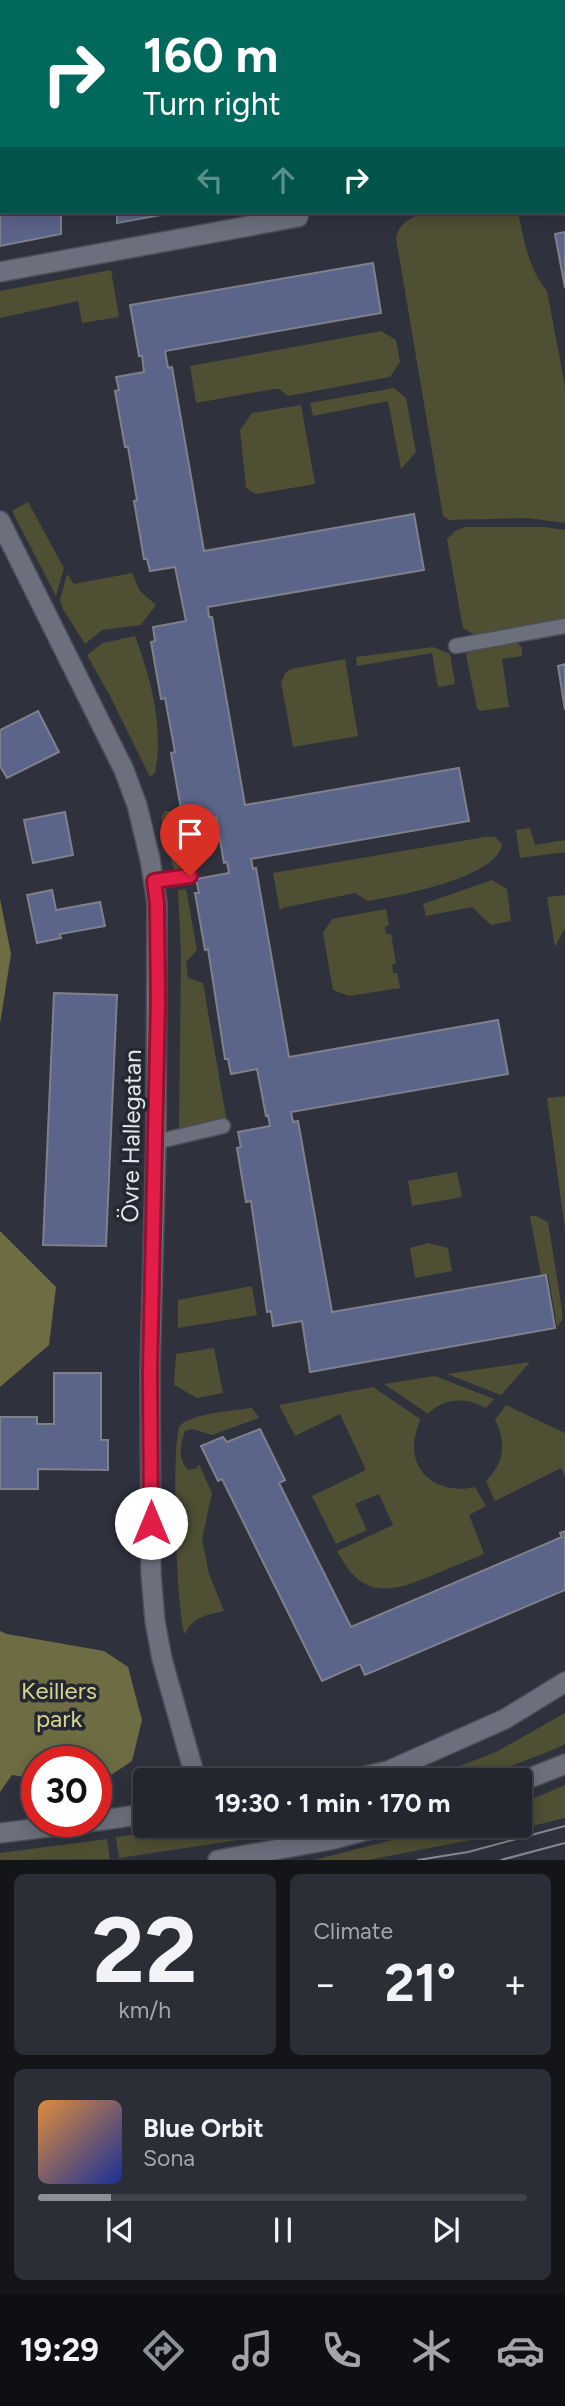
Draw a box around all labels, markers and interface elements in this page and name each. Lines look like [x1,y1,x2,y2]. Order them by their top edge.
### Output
text: 160 m [143,25,278,84]
icon: right [28,28,119,119]
text: Turn right [143,85,281,123]
icon: left [191,161,229,199]
icon: ahead [264,161,302,199]
icon: right [337,161,375,199]
pin [160,804,220,876]
icon: arrive [171,815,209,853]
street label: Övre Hallegatan [115,1049,147,1223]
position arrow [114,1486,188,1560]
park label: Keillers park [21,1676,97,1733]
speed limit sign: 30 [21,1746,112,1837]
text: 19:30 · 1 min · 170 m [214,1787,451,1819]
text: 22 [92,1896,197,2005]
text: Climate [314,1917,393,1945]
text: 21° [384,1952,456,2014]
text: − [314,1961,337,2007]
text: + [503,1961,527,2007]
text: km/h [118,1996,171,2024]
text: Blue Orbit [143,2112,264,2144]
text: Sona [143,2144,195,2172]
icon: previous [101,2211,139,2249]
icon: pause [264,2211,302,2249]
icon: next [427,2211,465,2249]
icon: directions [139,2326,188,2375]
icon: music [228,2326,277,2375]
icon: phone [317,2326,366,2375]
icon: climate [407,2326,456,2375]
icon: car [496,2326,545,2375]
text: 19:29 [20,2331,99,2369]

